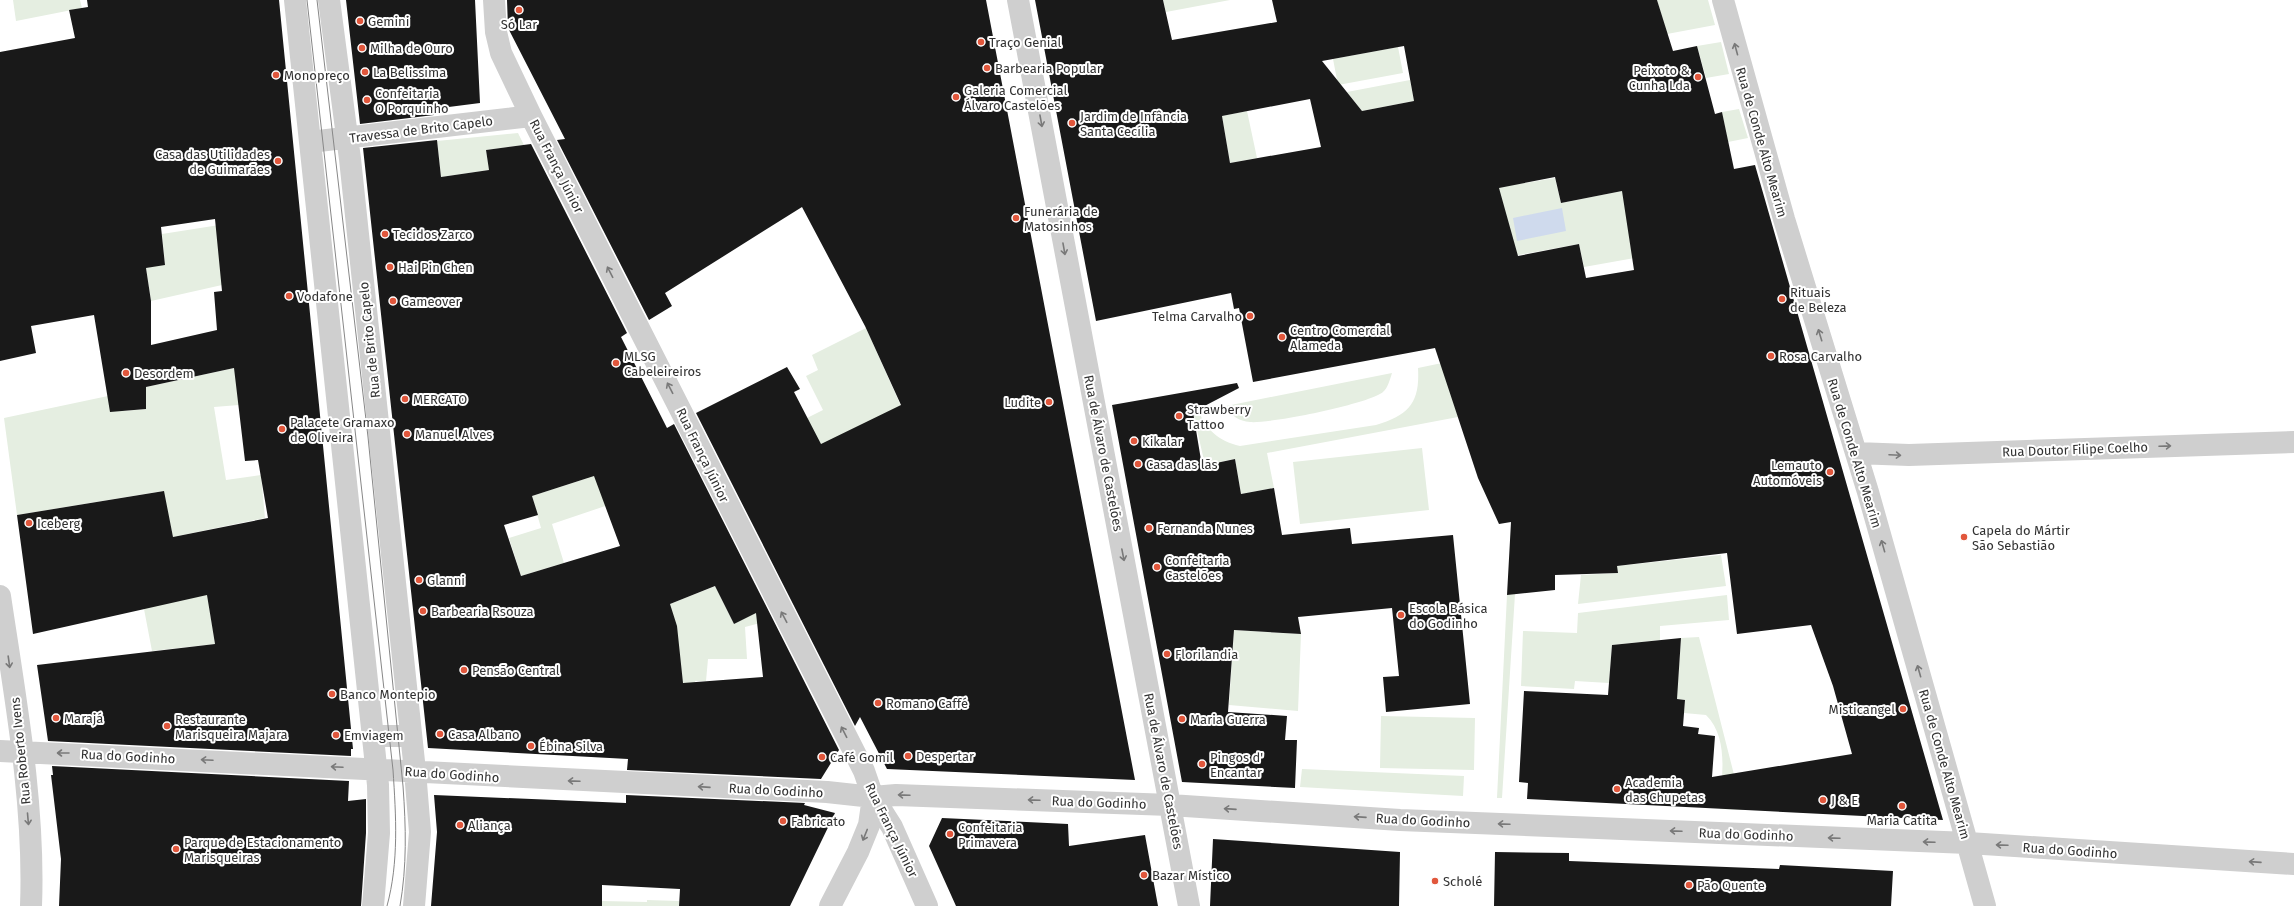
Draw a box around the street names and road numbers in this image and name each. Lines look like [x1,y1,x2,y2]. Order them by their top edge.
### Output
street label: Rua de Conde Alto Mearim [1733,65,1790,219]
street label: Travessa de Brito Capelo [348,113,494,146]
street label: Rua França Júnior [526,117,587,216]
street label: Rua de Brito Capelo [356,281,383,399]
street label: Rua de Álvaro de Castelões [1081,374,1126,532]
street label: Rua de Conde Alto Mearim [1825,377,1884,530]
street label: Rua França Júnior [673,406,732,505]
street label: Rua Doutor Filipe Coelho [2002,439,2148,460]
street label: Rua de Conde Alto Mearim [1916,687,1973,841]
street label: Rua de Álvaro de Castelões [1141,692,1186,850]
street label: Rua Roberto Ivens [7,697,34,805]
street label: Rua do Godinho [80,747,176,766]
street label: Rua do Godinho [404,764,500,785]
street label: Rua do Godinho [728,781,824,800]
street label: Rua França Júnior [862,781,921,880]
street label: Rua do Godinho [1051,793,1147,812]
street label: Rua do Godinho [1375,811,1471,830]
street label: Rua do Godinho [1698,825,1794,844]
street label: Rua do Godinho [2022,840,2118,861]

